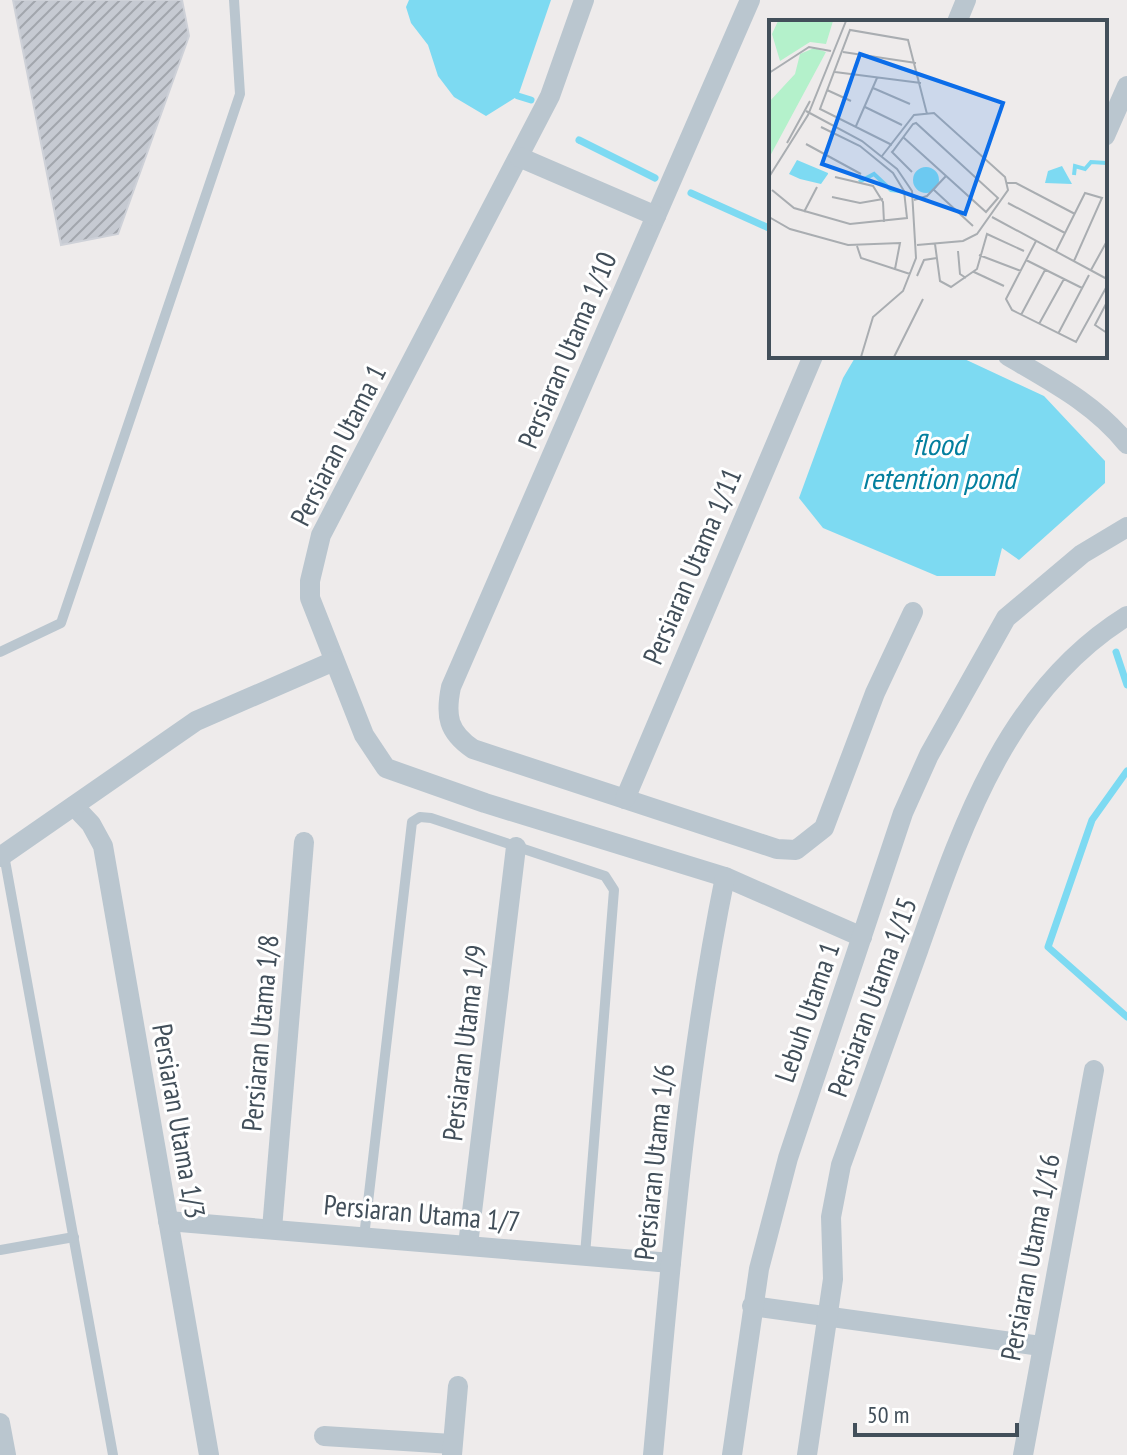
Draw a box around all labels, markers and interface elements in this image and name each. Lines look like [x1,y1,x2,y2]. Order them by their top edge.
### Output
inset map [769,20,1107,358]
street label: Persiaran Utama 1/10 [509,246,625,454]
street label: Persiaran Utama 1 [281,358,394,532]
water label: flood retention pond [862,424,1020,497]
street label: Persiaran Utama 1/11 [634,462,750,670]
street label: Persiaran Utama 1/15 [818,892,925,1102]
street label: Persiaran Utama 1/8 [232,933,287,1133]
street label: Lebuh Utama 1 [765,937,848,1087]
street label: Persiaran Utama 1/9 [433,943,494,1143]
street label: Persiaran Utama 1/3 [144,1021,215,1221]
street label: Persiaran Utama 1/6 [625,1062,682,1262]
street label: Persiaran Utama 1/16 [991,1150,1068,1363]
street label: Persiaran Utama 1/7 [322,1185,522,1240]
scale bar [855,1387,1017,1437]
text: 50 m [867,1399,909,1430]

